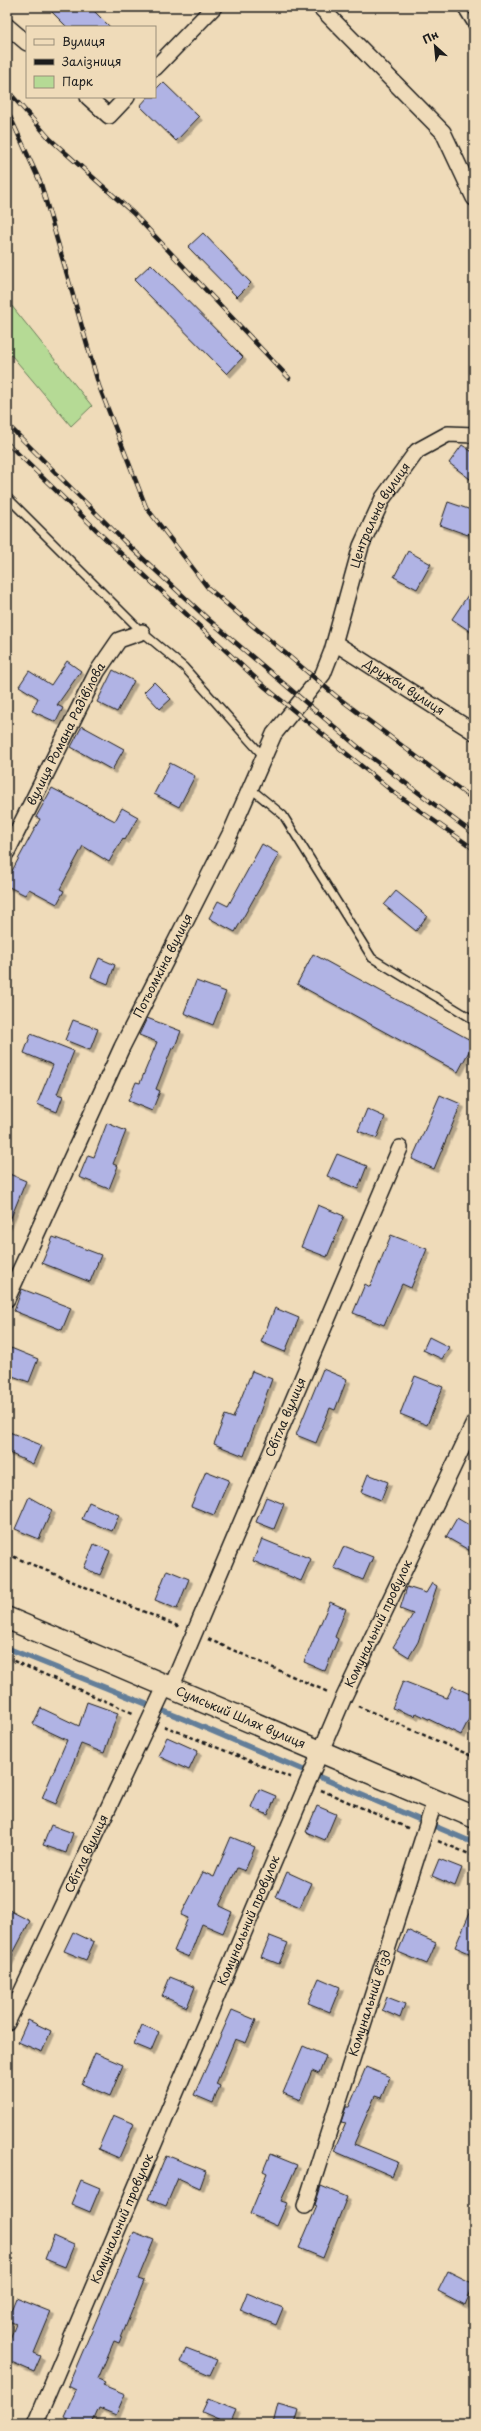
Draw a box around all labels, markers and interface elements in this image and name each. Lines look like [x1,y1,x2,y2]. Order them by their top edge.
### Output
text: Пн [419,25,441,48]
legend [26,26,156,98]
north arrow [415,26,455,66]
text: Вулиця [62,32,105,50]
text: Залізниця [61,52,121,70]
text: Парк [62,72,94,90]
street label: Центральна вулиця [345,458,414,570]
street label: Дружби вулиця [360,653,448,719]
street label: вулиця Романа Радівілова [22,658,109,808]
street label: Потьомкіна вулиця [128,910,196,1021]
street label: Світла вулиця [260,1374,310,1459]
street label: Комунальний провулок [340,1556,416,1690]
street label: Сумський Шлях вулиця [173,1681,309,1752]
street label: Світла вулиця [60,1811,112,1896]
street label: Комунальний провулок [212,1852,284,1988]
street label: Комунальний в’їзд [344,1947,394,2058]
street label: Комунальний провулок [86,2150,157,2286]

